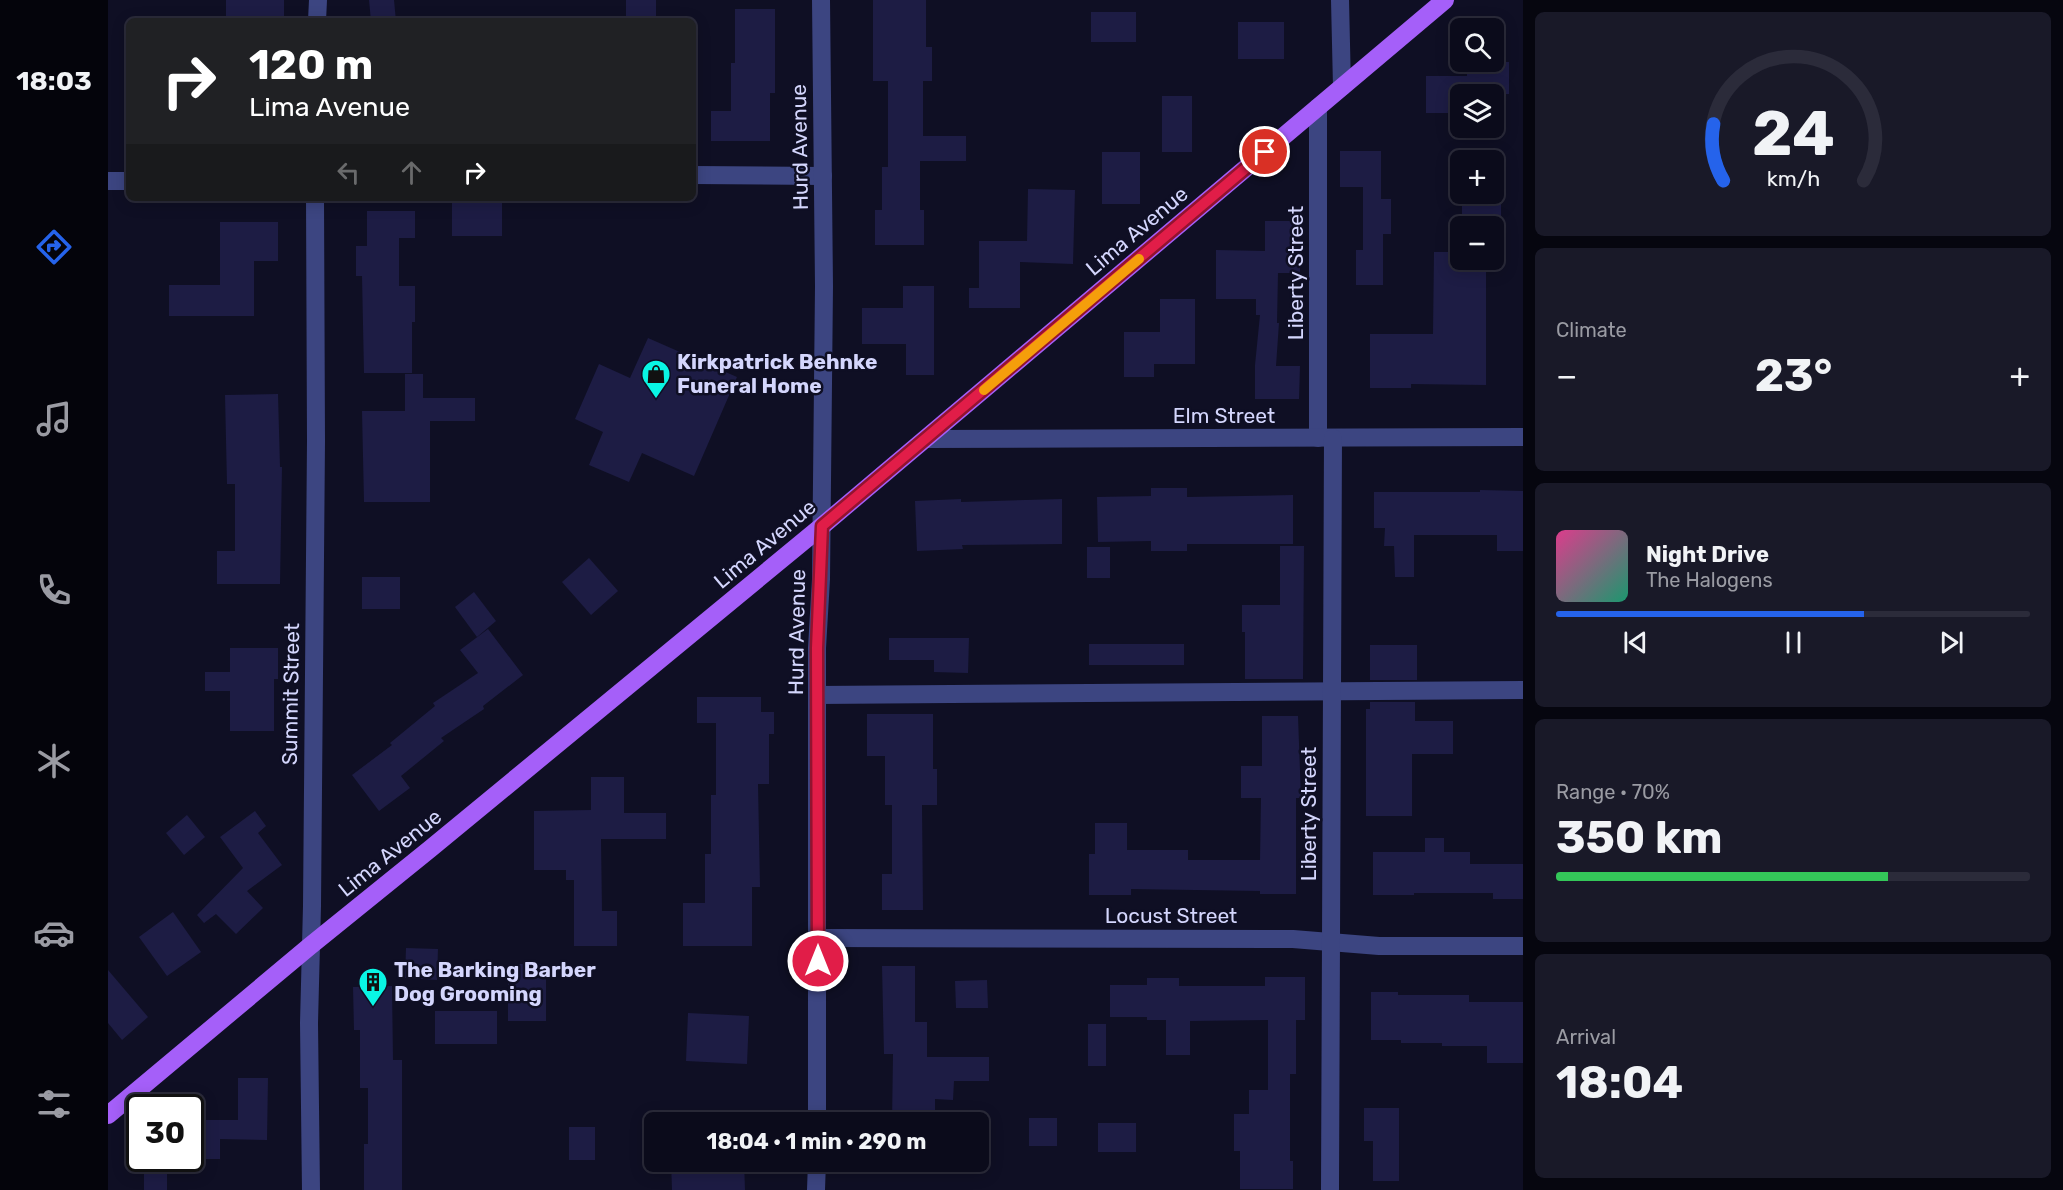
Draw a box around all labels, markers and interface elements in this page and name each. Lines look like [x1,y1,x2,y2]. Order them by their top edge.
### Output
map controls [1450,18,1504,270]
button: search [1450,18,1504,72]
text: 120 m [249,40,373,90]
icon: right [150,42,228,120]
text: 18:03 [16,65,92,97]
street label: Hurd Avenue [786,84,813,210]
button: layers [1450,84,1504,138]
text: Lima Avenue [249,91,410,123]
text: 24 [1752,97,1834,171]
pin [1239,126,1290,177]
icon: arrive [1248,135,1281,168]
button: + [1450,150,1504,204]
icon: left [332,156,365,189]
icon: ahead [395,156,428,189]
icon: right [458,156,491,189]
text: km/h [1766,166,1820,191]
street label: Lima Avenue [1081,181,1193,280]
street label: Liberty Street [1283,206,1308,340]
button: − [1450,216,1504,270]
icon: directions [33,226,75,268]
text: Climate [1556,318,1627,342]
place label: Kirkpatrick Behnke Funeral Home [677,349,877,398]
text: 23° [1755,349,1832,402]
text: − [1556,356,1577,395]
text: + [2009,356,2030,395]
shop icon: Kirkpatrick Behnke Funeral Home [640,358,672,400]
icon: music [33,398,75,440]
street label: Elm Street [1173,403,1275,428]
street label: Lima Avenue [709,494,821,593]
text: Night Drive [1646,541,1769,568]
text: The Halogens [1646,568,1773,592]
icon: phone [33,569,75,611]
street label: Hurd Avenue [783,569,810,695]
street label: Summit Street [277,623,304,765]
icon: previous [1619,626,1652,659]
icon: pause [1777,626,1810,659]
icon: next [1935,626,1968,659]
icon: climate [33,740,75,782]
street label: Liberty Street [1296,747,1321,881]
text: Range · 70% [1556,780,1670,804]
street label: Lima Avenue [333,803,446,902]
text: 350 km [1556,811,1722,864]
street label: Locust Street [1105,903,1237,928]
icon: car [33,912,75,954]
position arrow [786,929,850,993]
place label: The Barking Barber Dog Grooming [394,957,596,1006]
building icon: The Barking Barber Dog Grooming [357,966,389,1008]
text: Arrival [1556,1025,1616,1049]
text: 18:04 [1556,1056,1683,1109]
icon: filters [33,1083,75,1125]
speed limit sign: 30 [126,1094,204,1172]
text: 18:04 · 1 min · 290 m [707,1128,926,1155]

